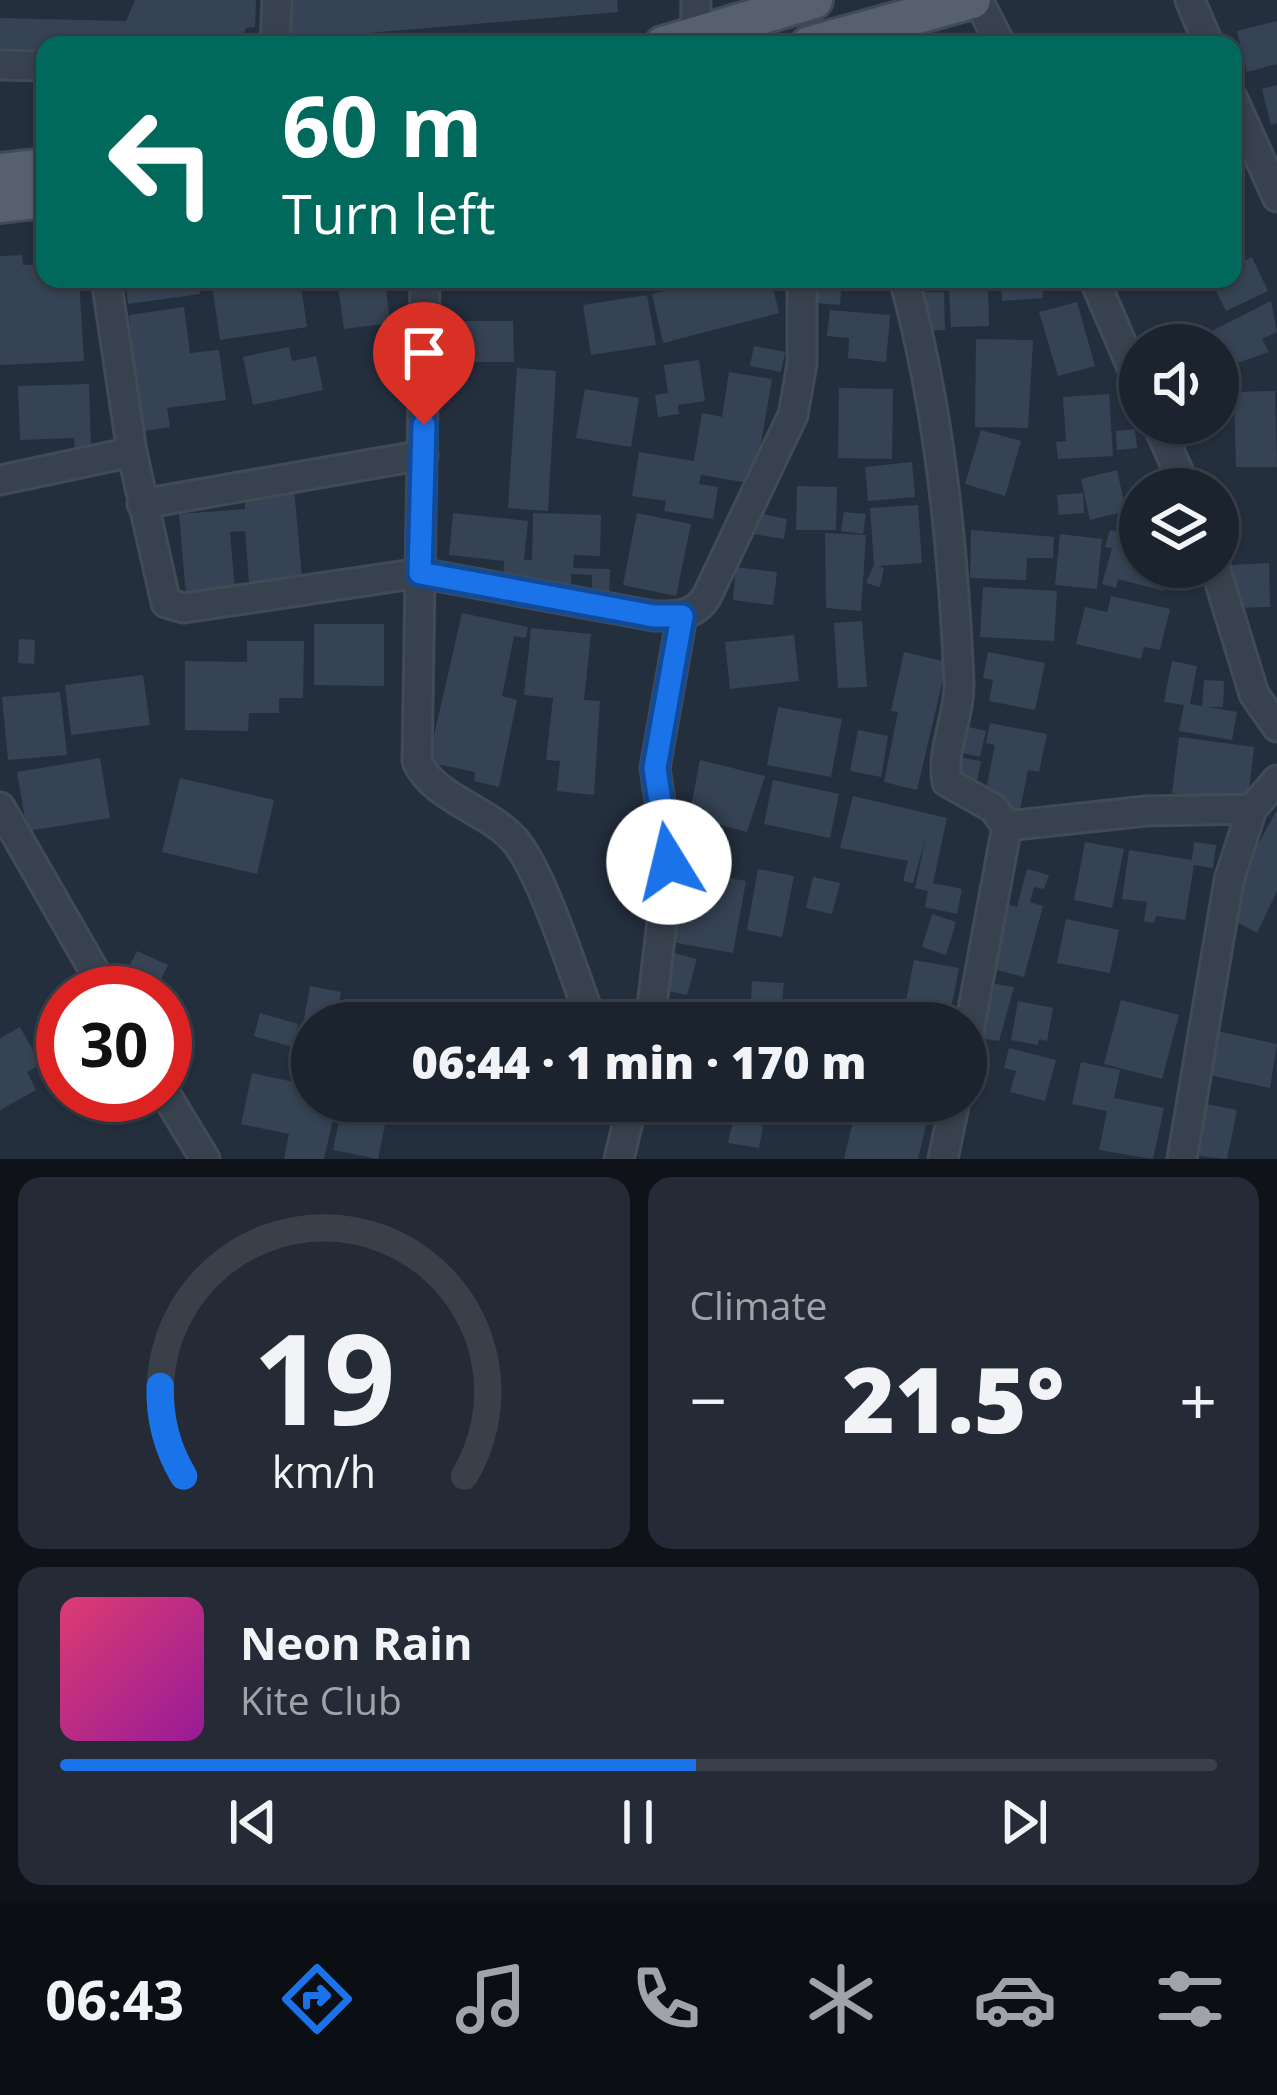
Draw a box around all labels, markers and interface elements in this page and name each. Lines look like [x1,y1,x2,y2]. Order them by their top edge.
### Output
text: 60 m [282,67,482,182]
icon: left [84,84,240,240]
text: Turn left [282,176,495,250]
pin [373,302,475,425]
icon: arrive [391,320,457,386]
map controls [1119,324,1239,588]
button: sound [1119,324,1239,444]
button: layers [1119,468,1239,588]
position arrow [606,799,732,925]
speed limit sign: 30 [36,966,192,1122]
text: 06:44 · 1 min · 170 m [412,1031,866,1092]
text: Climate [690,1278,827,1331]
text: 19 [252,1292,395,1462]
text: 21.5° [842,1337,1064,1459]
text: − [690,1354,727,1444]
text: + [1179,1354,1217,1444]
text: km/h [272,1442,376,1501]
text: Neon Rain [240,1612,473,1673]
text: Kite Club [240,1673,402,1726]
icon: previous [220,1789,286,1855]
icon: pause [605,1789,671,1855]
icon: next [991,1789,1057,1855]
icon: directions [275,1957,359,2041]
icon: music [449,1957,533,2041]
icon: phone [624,1957,708,2041]
icon: climate [799,1957,883,2041]
icon: car [973,1957,1057,2041]
icon: filters [1148,1957,1232,2041]
text: 06:43 [45,1962,184,2036]

